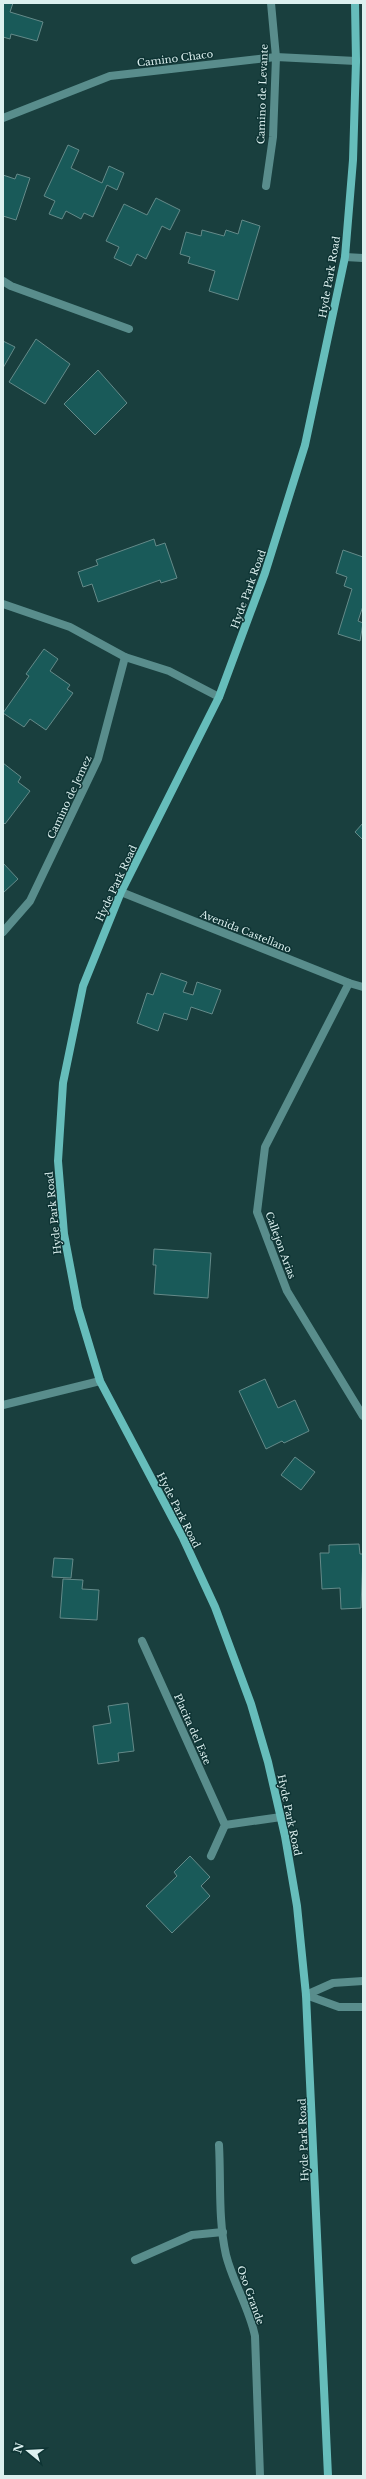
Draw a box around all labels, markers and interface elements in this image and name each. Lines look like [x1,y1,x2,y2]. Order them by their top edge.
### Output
street label: Camino de Levante [254,43,271,144]
street label: Camino Chaco [136,47,214,70]
street label: Hyde Park Road [316,235,343,319]
street label: Hyde Park Road [228,548,269,630]
street label: Camino de Jemez [44,753,95,841]
street label: Hyde Park Road [93,843,140,924]
street label: Avenida Castellano [197,907,294,956]
street label: Hyde Park Road [43,1171,64,1255]
street label: Callejon Arias [262,1210,299,1281]
street label: Hyde Park Road [154,1470,203,1550]
street label: Placita del Este [171,1692,214,1767]
street label: Hyde Park Road [275,1773,305,1857]
street label: Hyde Park Road [296,2098,311,2182]
street label: Oso Grande [234,2264,267,2327]
north arrow [8,2431,48,2471]
text: N [10,2440,27,2455]

